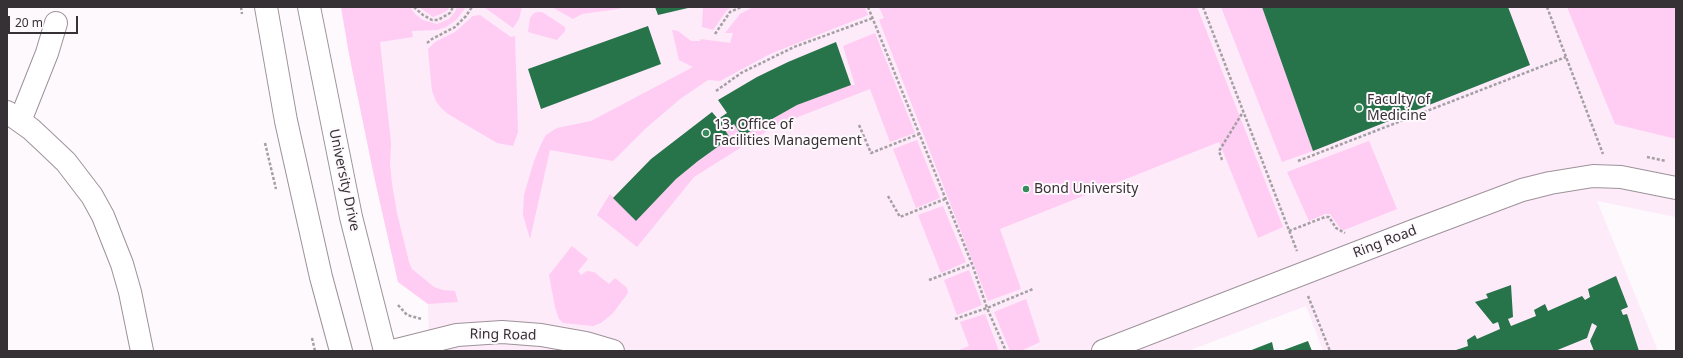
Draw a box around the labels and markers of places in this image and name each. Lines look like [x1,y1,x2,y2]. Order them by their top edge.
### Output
place label: Faculty of Medicine [1367,92,1430,124]
marker: Faculty of Medicine [1354,103,1364,113]
place label: 13. Office of Facilities Management [714,117,862,150]
marker: 13. Office of Facilities Management [701,128,711,138]
place label: Bond University [1034,181,1138,197]
marker: Bond University [1021,184,1031,194]

